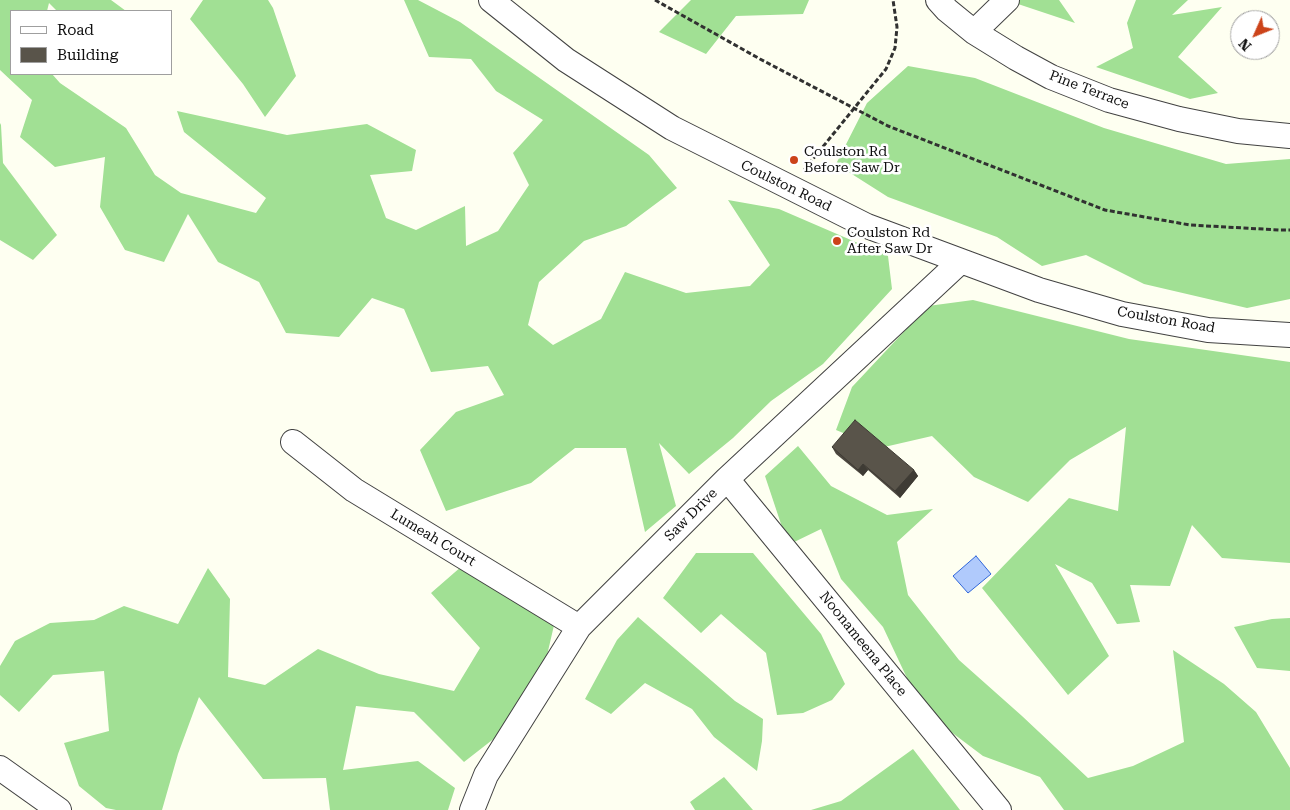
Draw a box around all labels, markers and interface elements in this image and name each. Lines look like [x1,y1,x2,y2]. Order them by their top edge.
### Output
legend [10,10,172,75]
north arrow [1230,10,1280,60]
text: Road [57,21,94,39]
text: N [1235,35,1254,54]
text: Building [57,46,118,64]
street label: Pine Terrace [1047,67,1131,113]
place label: Coulston Rd Before Saw Dr [804,144,900,176]
marker: Coulston Rd Before Saw Dr [788,154,800,166]
street label: Coulston Road [738,157,834,215]
place label: Coulston Rd After Saw Dr [847,225,932,258]
marker: Coulston Rd After Saw Dr [831,235,843,247]
street label: Coulston Road [1116,303,1216,337]
street label: Saw Drive [661,485,721,545]
street label: Lumeah Court [387,506,479,570]
street label: Noonameena Place [816,588,910,700]

